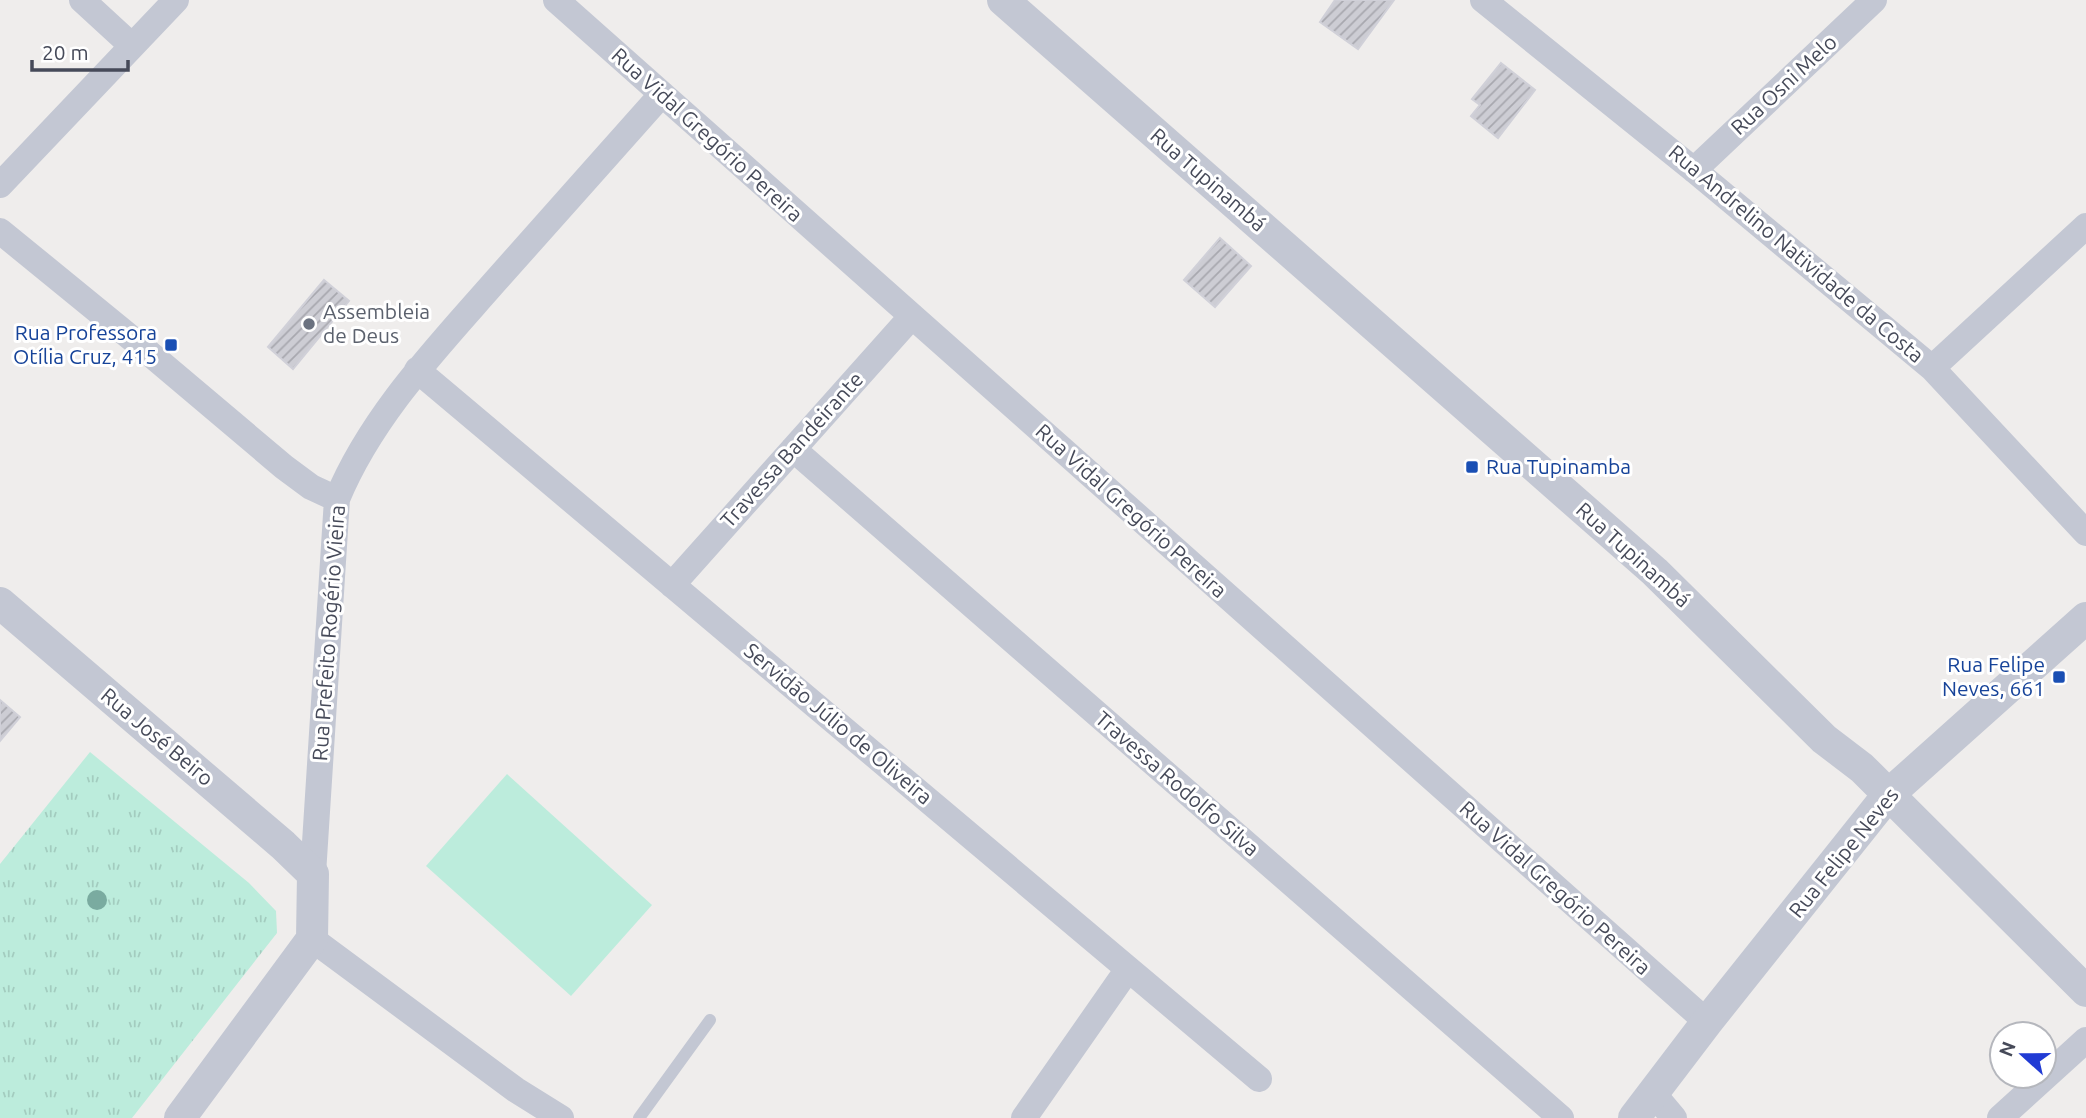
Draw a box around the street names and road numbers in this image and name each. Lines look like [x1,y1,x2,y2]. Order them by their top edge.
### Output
street label: Rua Osni Melo [1726,29,1841,139]
street label: Rua Vidal Gregório Pereira [607,42,808,226]
street label: Rua Tupinambá [1146,123,1271,236]
street label: Rua Andrelino Natividade da Costa [1664,140,1929,367]
street label: Travessa Bandeirante [715,367,867,532]
street label: Rua Vidal Gregório Pereira [1031,418,1232,602]
street label: Rua Tupinambá [1572,497,1696,612]
street label: Rua Prefeito Rogério Vieira [307,504,349,762]
street label: Servidão Júlio de Oliveira [740,638,937,809]
street label: Rua José Beiro [97,682,219,790]
street label: Travessa Rodolfo Silva [1091,706,1264,861]
street label: Rua Felipe Neves [1784,783,1903,922]
street label: Rua Vidal Gregório Pereira [1455,795,1656,979]

